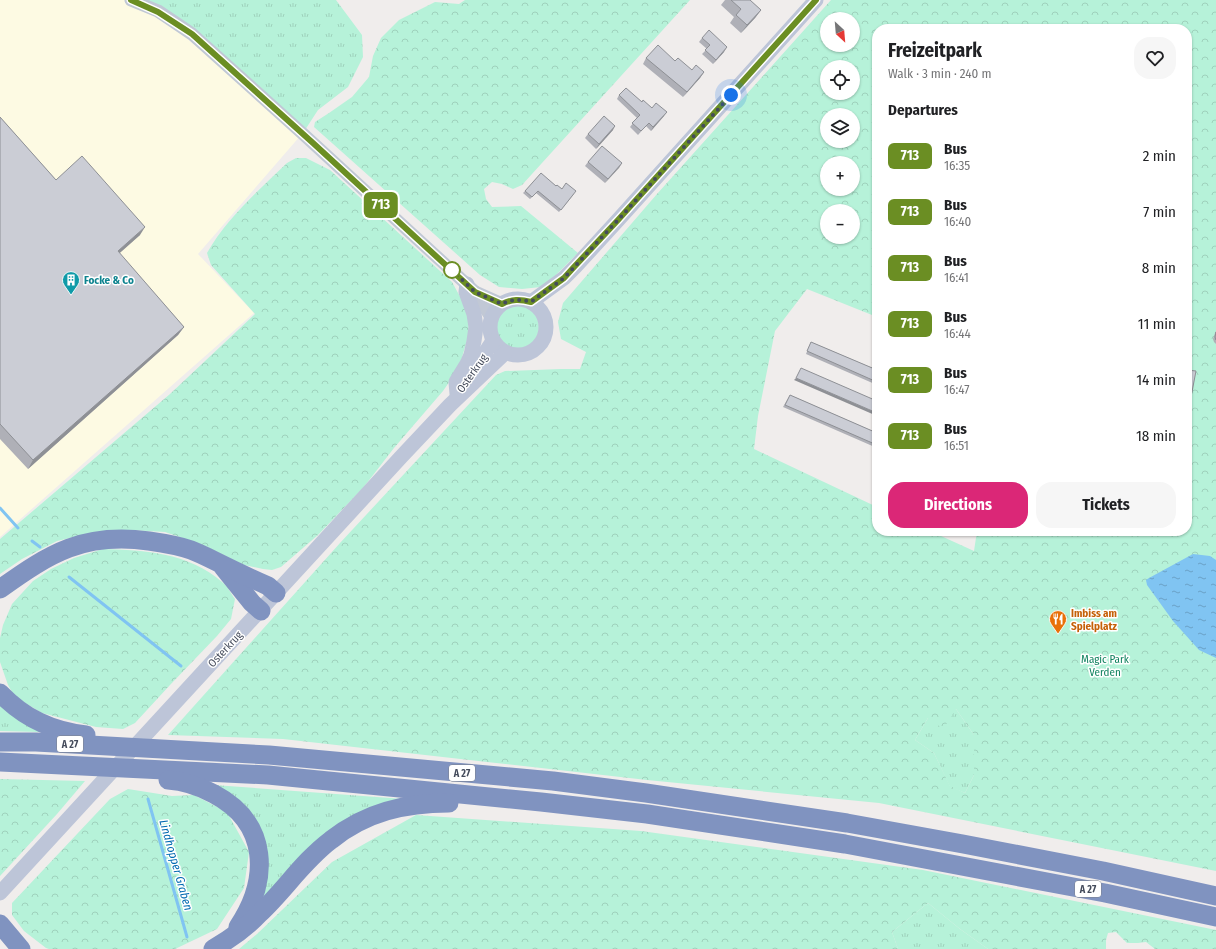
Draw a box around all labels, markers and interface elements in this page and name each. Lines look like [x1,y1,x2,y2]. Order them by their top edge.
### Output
north arrow [820,12,860,52]
map controls [820,12,860,244]
button: heart [1134,37,1176,79]
text: Freizeitpark [888,39,982,62]
button: locate [820,60,860,100]
text: Walk · 3 min · 240 m [888,66,991,81]
your location [721,85,741,105]
text: Departures [888,101,958,119]
button: layers [820,108,860,148]
text: Bus [944,140,967,158]
text: 713 [901,147,919,164]
text: 2 min [1143,147,1176,165]
button: + [820,156,860,196]
text: 16:35 [944,158,970,173]
line badge: 713 [358,192,404,218]
text: 713 [372,196,390,213]
text: Bus [944,196,967,214]
text: 713 [901,203,919,220]
text: 7 min [1143,203,1176,221]
button: − [820,204,860,244]
text: 16:40 [944,214,971,229]
text: Bus [944,252,967,270]
text: 713 [901,259,919,276]
text: 8 min [1142,259,1176,277]
unlabelled marker [443,261,461,279]
building icon: Focke & Co [61,270,81,295]
text: 16:41 [944,270,969,285]
place label: Focke & Co [84,274,134,287]
text: Bus [944,308,967,326]
text: 713 [901,315,919,332]
text: 11 min [1138,315,1176,333]
text: 16:44 [944,326,971,341]
street label: Osterkrug [454,351,491,395]
text: Bus [944,364,967,382]
text: 713 [901,371,919,388]
text: 14 min [1136,371,1176,389]
text: 16:47 [944,382,970,397]
text: Bus [944,420,967,438]
text: 713 [901,427,919,444]
text: 18 min [1136,427,1176,445]
text: 16:51 [944,438,969,453]
button: Directions [888,482,1028,528]
button: Tickets [1036,482,1176,528]
place label: Imbiss am Spielplatz [1071,607,1117,633]
restaurant icon: Imbiss am Spielplatz [1048,609,1068,634]
street label: Osterkrug [206,628,246,670]
park label: Magic Park Verden [1081,653,1130,679]
road number: A 27 [57,736,83,752]
road number: A 27 [449,765,475,781]
water label: Lindhopper Graben [156,818,196,912]
road number: A 27 [1075,881,1101,897]

